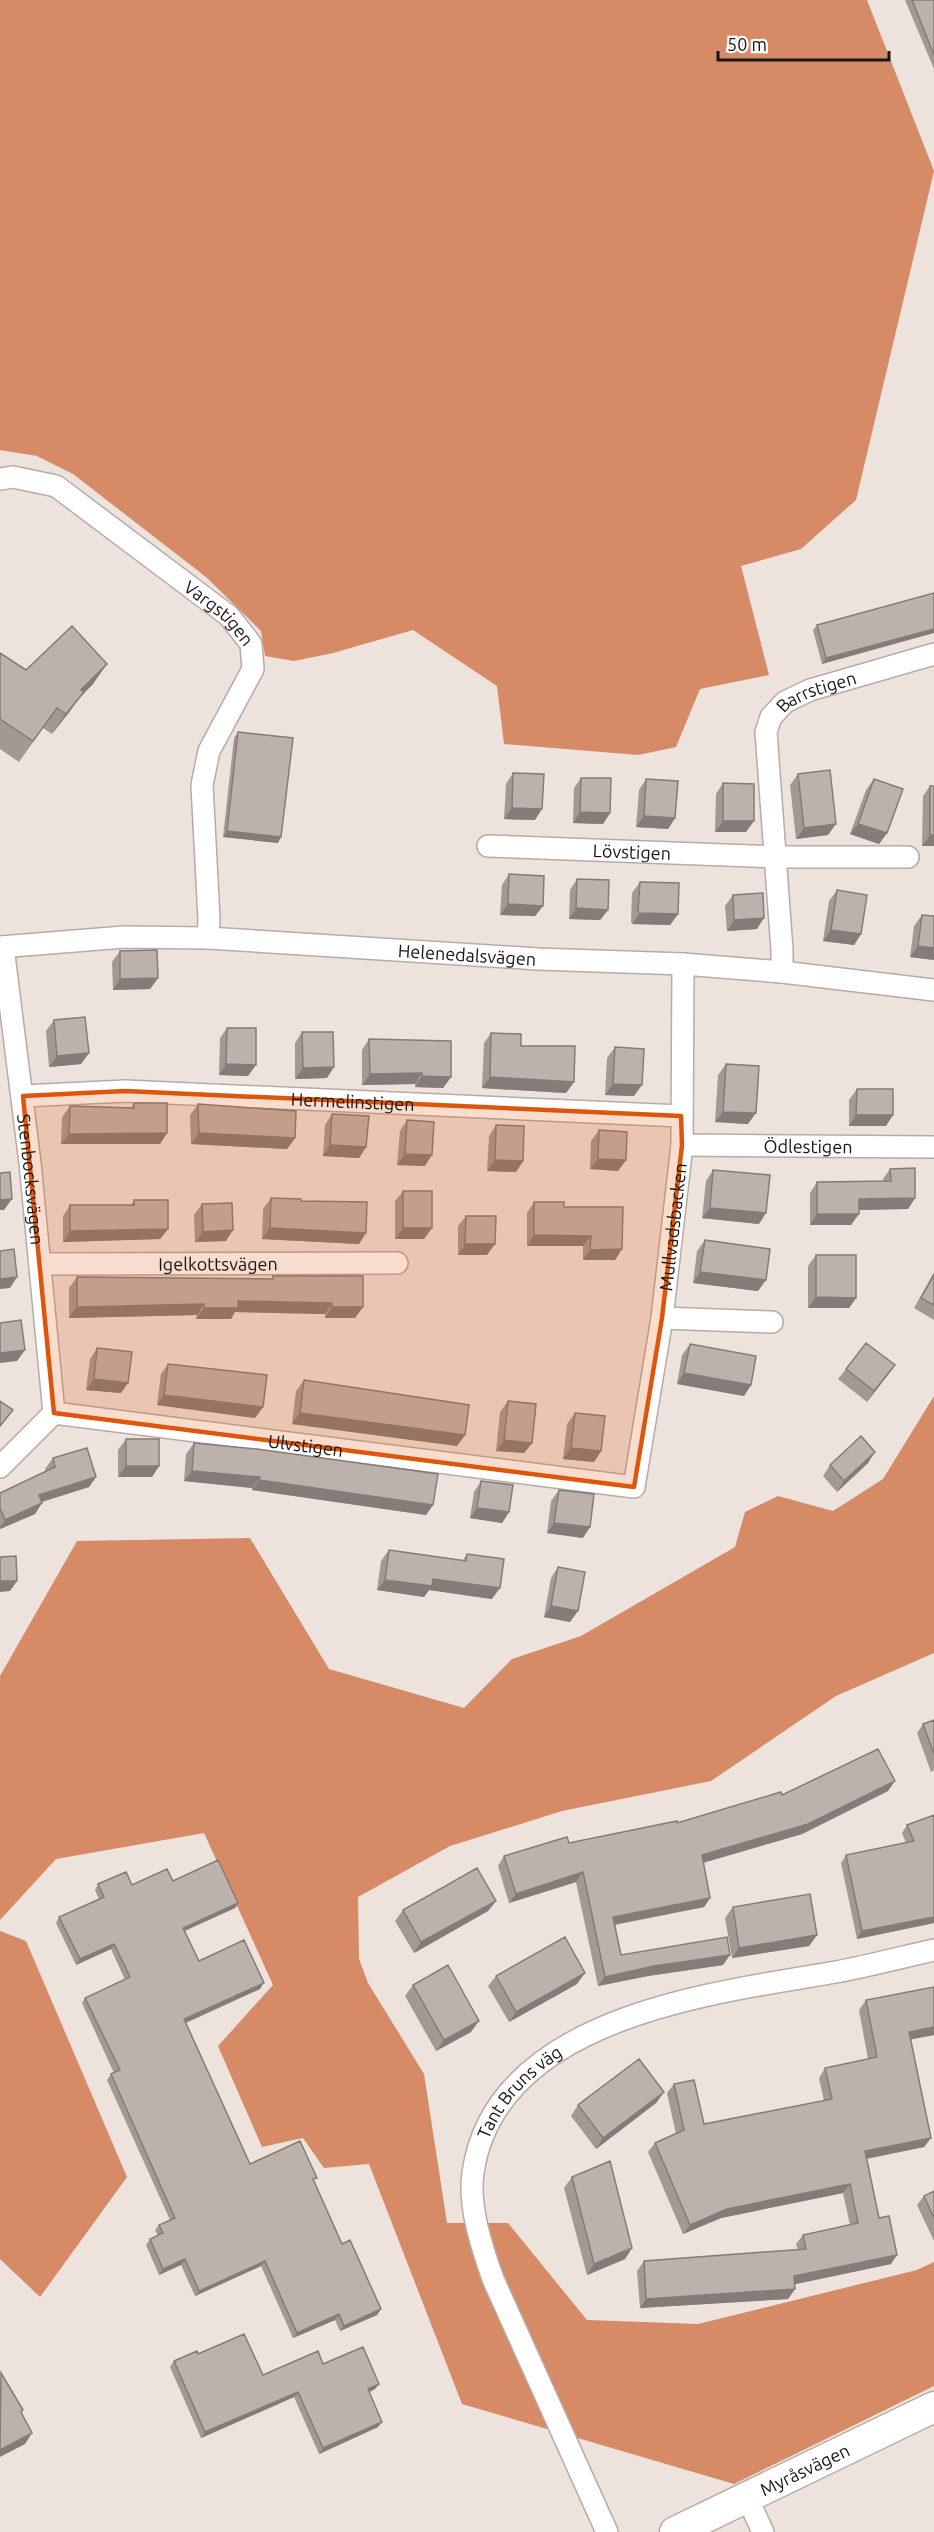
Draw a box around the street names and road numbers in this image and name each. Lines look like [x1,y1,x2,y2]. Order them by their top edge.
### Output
street label: Vargstigen [180,576,258,649]
street label: Barrstigen [772,667,858,715]
street label: Lövstigen [592,840,671,863]
street label: Helenedalsvägen [397,940,537,969]
street label: Hermelinstigen [290,1088,415,1114]
street label: Stenbocksvägen [14,1113,48,1246]
street label: Ödlestigen [763,1136,853,1156]
street label: Mullvadsbacken [655,1162,690,1292]
street label: Igelkottsvägen [158,1253,278,1274]
street label: Ulvstigen [267,1430,344,1460]
street label: Tant Bruns väg [473,2041,565,2141]
street label: Myråsvägen [757,2439,853,2499]

